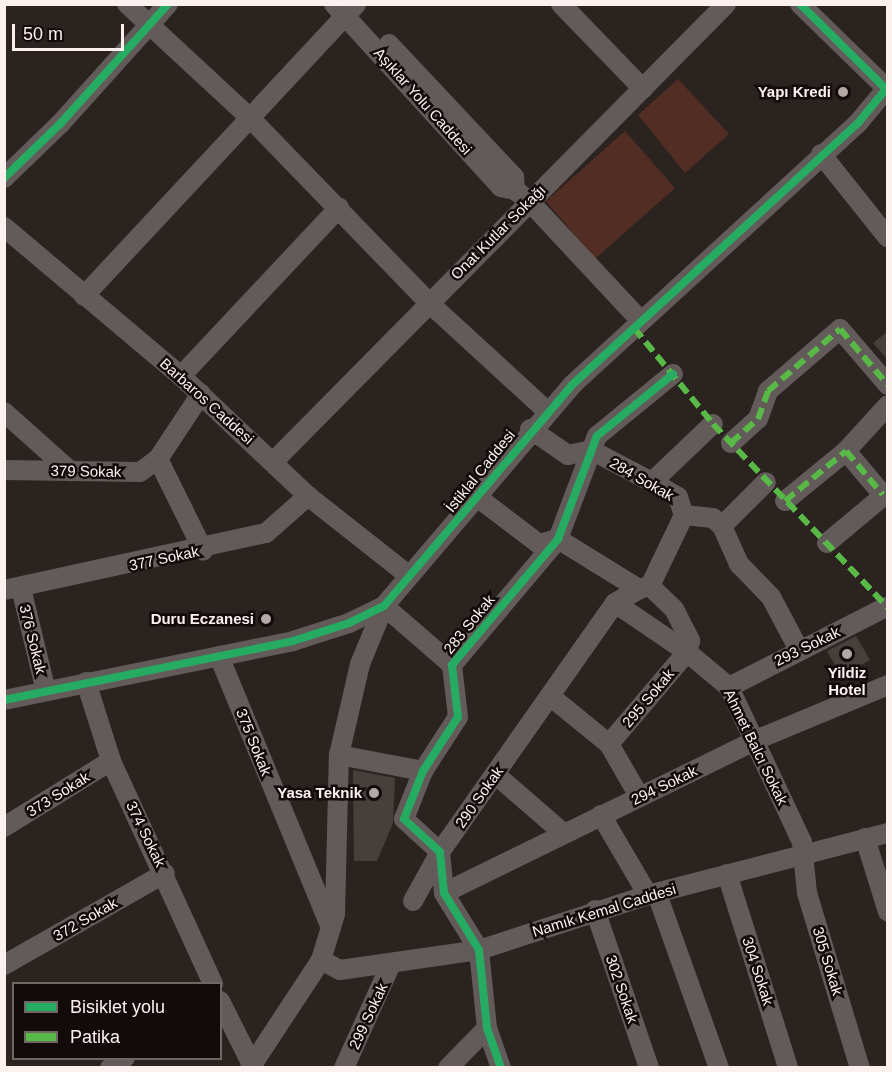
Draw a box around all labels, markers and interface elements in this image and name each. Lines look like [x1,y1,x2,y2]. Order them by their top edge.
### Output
scale bar [15,12,128,50]
text: 50 m [23,24,63,44]
street label: Aşıklar Yolu Caddesi [370,44,476,158]
place label: Yapı Kredi [758,83,831,101]
marker: Yapı Kredi [836,85,850,99]
street label: Onat Kutlar Sokağı [447,181,549,283]
street label: Barbaros Caddesi [156,354,258,448]
street label: İstiklal Caddesi [441,426,519,516]
street label: 284 Sokak [607,453,677,505]
street label: 379 Sokak [50,461,122,481]
street label: 377 Sokak [127,542,201,574]
street label: 283 Sokak [440,591,498,657]
street label: 376 Sokak [16,602,50,676]
place label: Duru Eczanesi [151,610,254,628]
marker: Duru Eczanesi [259,612,273,626]
street label: 293 Sokak [771,622,843,670]
marker: Yildiz Hotel [840,647,854,661]
place label: Yildiz Hotel [828,663,866,698]
street label: 295 Sokak [618,665,678,731]
street label: Ahmet Balcı Sokak [720,686,792,808]
street label: 375 Sokak [232,706,276,778]
street label: 294 Sokak [628,761,700,809]
street label: 290 Sokak [451,763,507,831]
street label: 373 Sokak [23,768,93,820]
place label: Yasa Teknik [277,784,362,802]
marker: Yasa Teknik [367,786,381,800]
street label: 374 Sokak [122,798,170,870]
street label: Namık Kemal Caddesi [530,880,678,940]
street label: 372 Sokak [50,893,120,945]
street label: 305 Sokak [809,924,847,998]
street label: 304 Sokak [738,935,778,1007]
street label: 302 Sokak [602,953,642,1025]
street label: 299 Sokak [345,980,391,1052]
legend [12,982,222,1060]
text: Bisiklet yolu [70,997,165,1017]
text: Patika [70,1027,120,1047]

